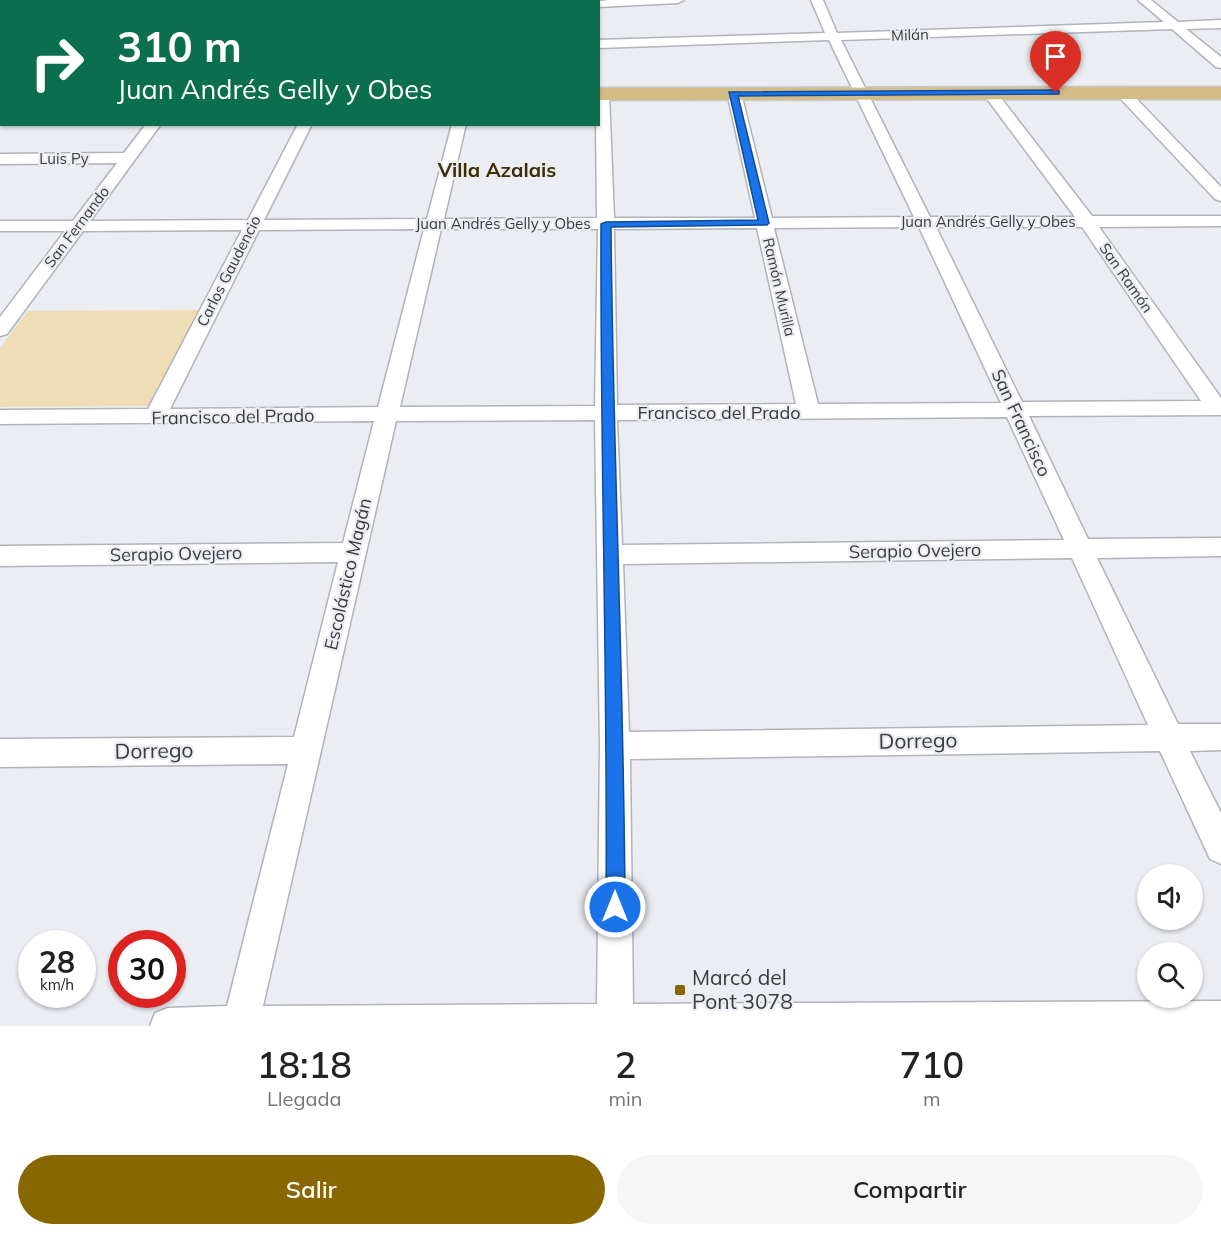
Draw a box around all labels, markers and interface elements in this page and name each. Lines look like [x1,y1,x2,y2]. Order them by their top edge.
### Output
text: 310 m [117,20,242,73]
icon: right [18,24,96,102]
street label: Milán [891,24,929,45]
pin [1030,31,1081,93]
icon: arrive [1039,40,1072,73]
text: Juan Andrés Gelly y Obes [117,72,432,106]
street label: Luis Py [39,149,89,168]
district label: Villa Azalais [437,157,556,182]
street label: San Fernando [40,182,113,271]
street label: Carlos Gaudencio [192,212,265,329]
street label: Juan Andrés Gelly y Obes [900,212,1076,231]
street label: Juan Andrés Gelly y Obes [415,214,591,233]
street label: Ramón Murilla [759,236,800,338]
street label: San Ramón [1095,239,1157,316]
street label: San Francisco [986,365,1056,480]
street label: Francisco del Prado [638,401,801,424]
street label: Francisco del Prado [151,404,315,429]
street label: Escolástico Magán [319,496,376,652]
street label: Serapio Ovejero [849,538,981,563]
street label: Serapio Ovejero [110,541,242,566]
street label: Dorrego [878,726,958,754]
street label: Dorrego [114,736,194,764]
map controls [1137,864,1203,1008]
button: sound [1137,864,1203,930]
position arrow [583,875,647,939]
speed limit sign: 30 [108,930,186,1008]
button: search [1137,942,1203,1008]
text: 28 [39,943,75,981]
place label: Marcó del Pont 3078 [692,964,793,1014]
text: km/h [40,975,74,994]
marker: Marcó del Pont 3078 [673,983,687,997]
text: 18:18 [257,1042,352,1087]
text: 2 [615,1042,636,1087]
text: 710 [899,1042,964,1087]
text: Llegada [267,1086,342,1111]
text: min [609,1086,643,1111]
text: m [923,1086,941,1111]
button: Salir [18,1155,605,1224]
button: Compartir [617,1155,1203,1224]

